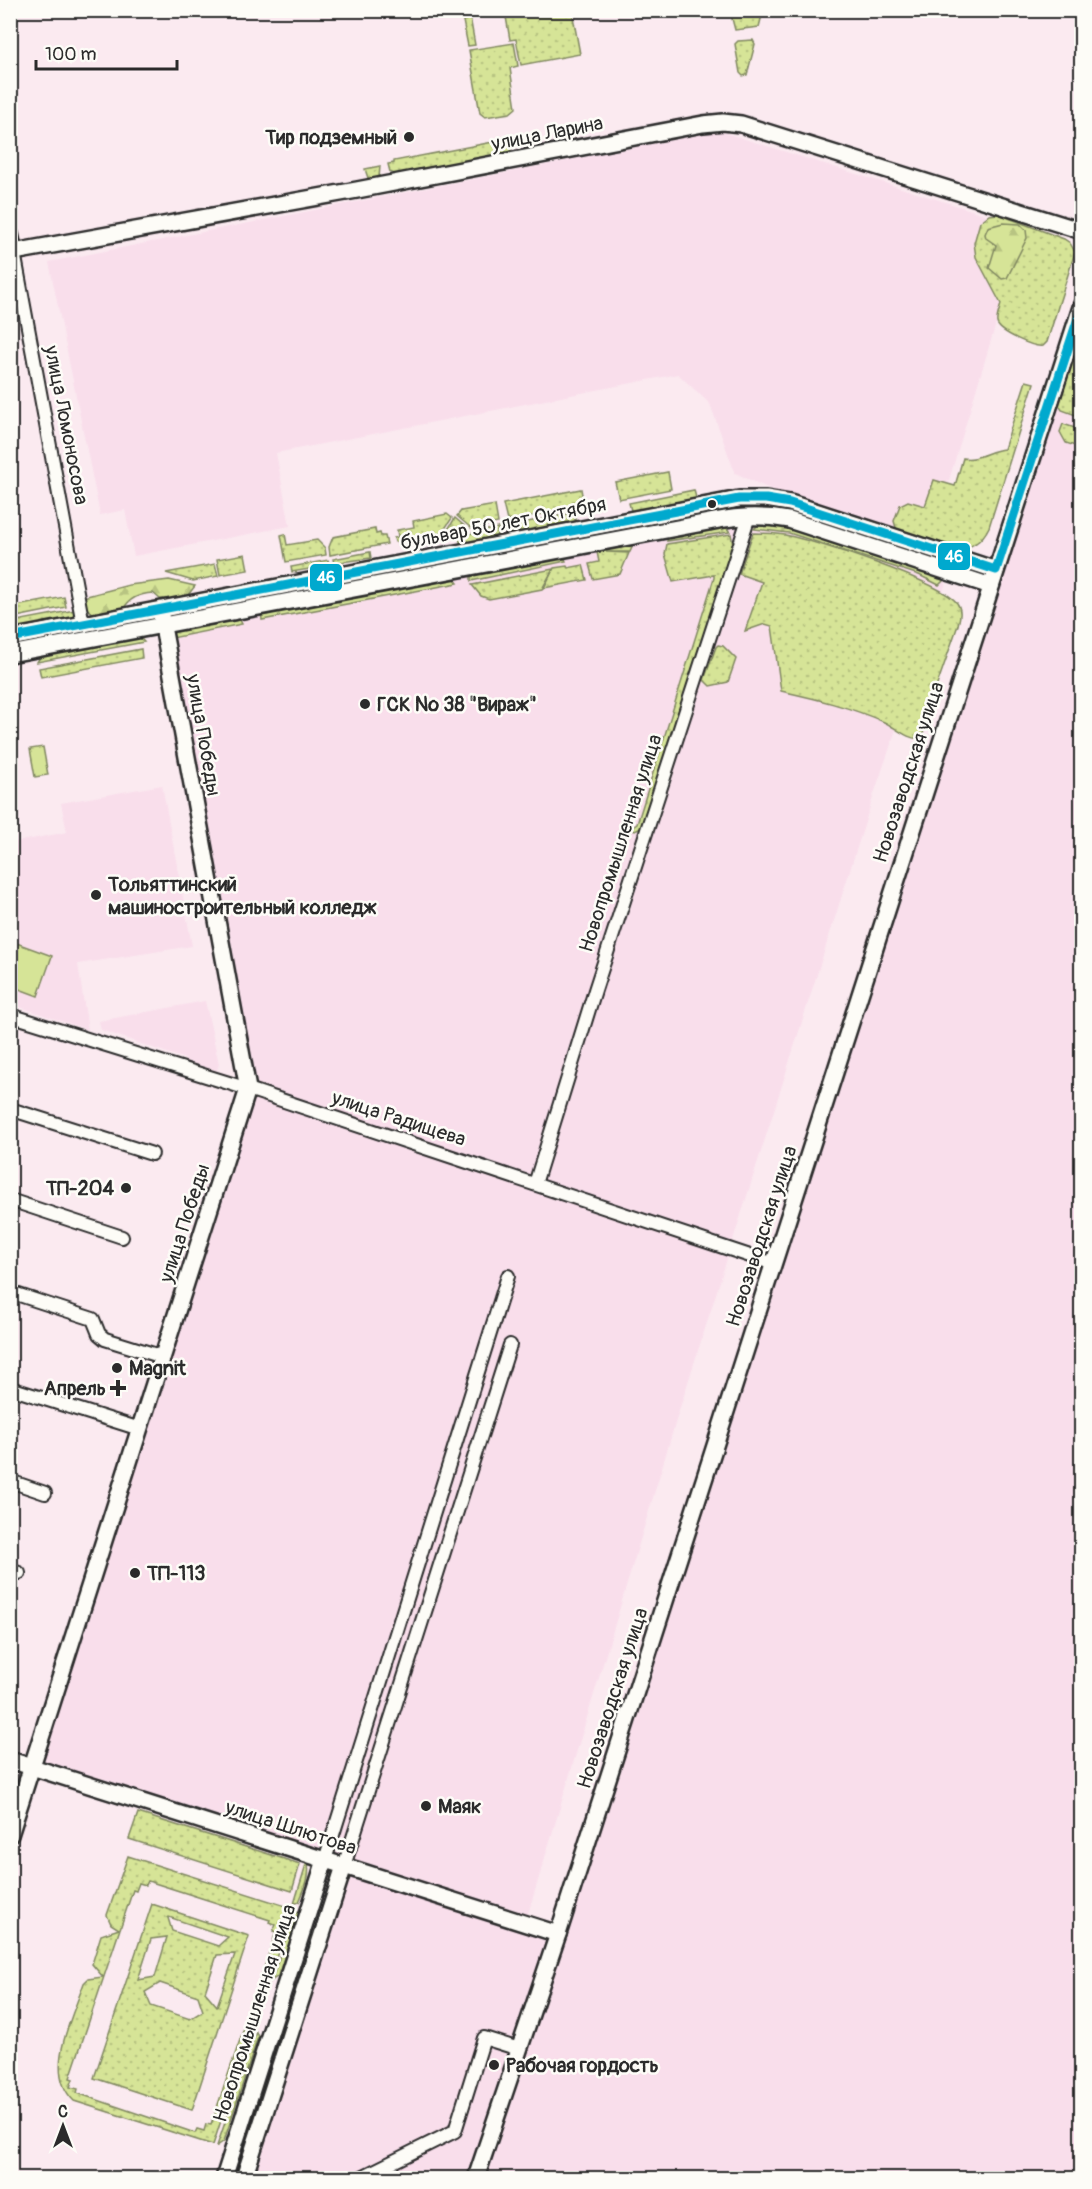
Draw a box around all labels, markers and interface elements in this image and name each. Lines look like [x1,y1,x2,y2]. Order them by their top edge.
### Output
scale bar [36,33,177,71]
text: 100 m [45,43,97,66]
street label: улица Ларина [488,110,605,157]
place label: Тир подземный [264,125,397,150]
marker: Тир подземный [402,130,416,144]
street label: улица Ломоносова [39,342,94,507]
street label: бульвар 50 лет Октября [398,491,608,556]
unlabelled marker [706,498,718,510]
line badge: 46 [937,542,971,571]
text: 46 [945,547,963,567]
line badge: 46 [309,563,343,592]
text: 46 [317,568,335,588]
street label: улица Победы [180,671,227,798]
street label: Новозаводская улица [867,678,950,866]
place label: ГСК № 38 "Вираж" [377,692,537,717]
marker: ГСК № 38 "Вираж" [358,697,372,711]
street label: Новопромышленная улица [573,731,668,955]
place label: Тольяттинский машиностроительный колледж [107,872,377,920]
marker: Тольяттинский машиностроительный колледж [89,888,103,902]
street label: улица Радищева [328,1085,469,1152]
street label: Новозаводская улица [720,1142,803,1330]
street label: улица Победы [153,1161,215,1287]
place label: ТП-204 [45,1176,114,1201]
marker: ТП-204 [119,1181,133,1195]
place label: Magnit [129,1356,187,1381]
marker: Magnit [110,1361,124,1375]
place label: Апрель [44,1376,106,1401]
marker: Апрель [111,1381,125,1395]
place label: ТП-113 [146,1561,205,1586]
marker: ТП-113 [128,1566,142,1580]
street label: Новозаводская улица [571,1604,654,1792]
street label: улица Шлютова [221,1794,360,1860]
place label: Маяк [438,1794,481,1819]
marker: Маяк [419,1799,433,1813]
street label: Новопромышленная улица [207,1901,302,2125]
place label: Рабочая гордость [506,2053,659,2078]
marker: Рабочая гордость [487,2058,501,2072]
north arrow [33,2096,93,2156]
text: С [58,2102,68,2122]

